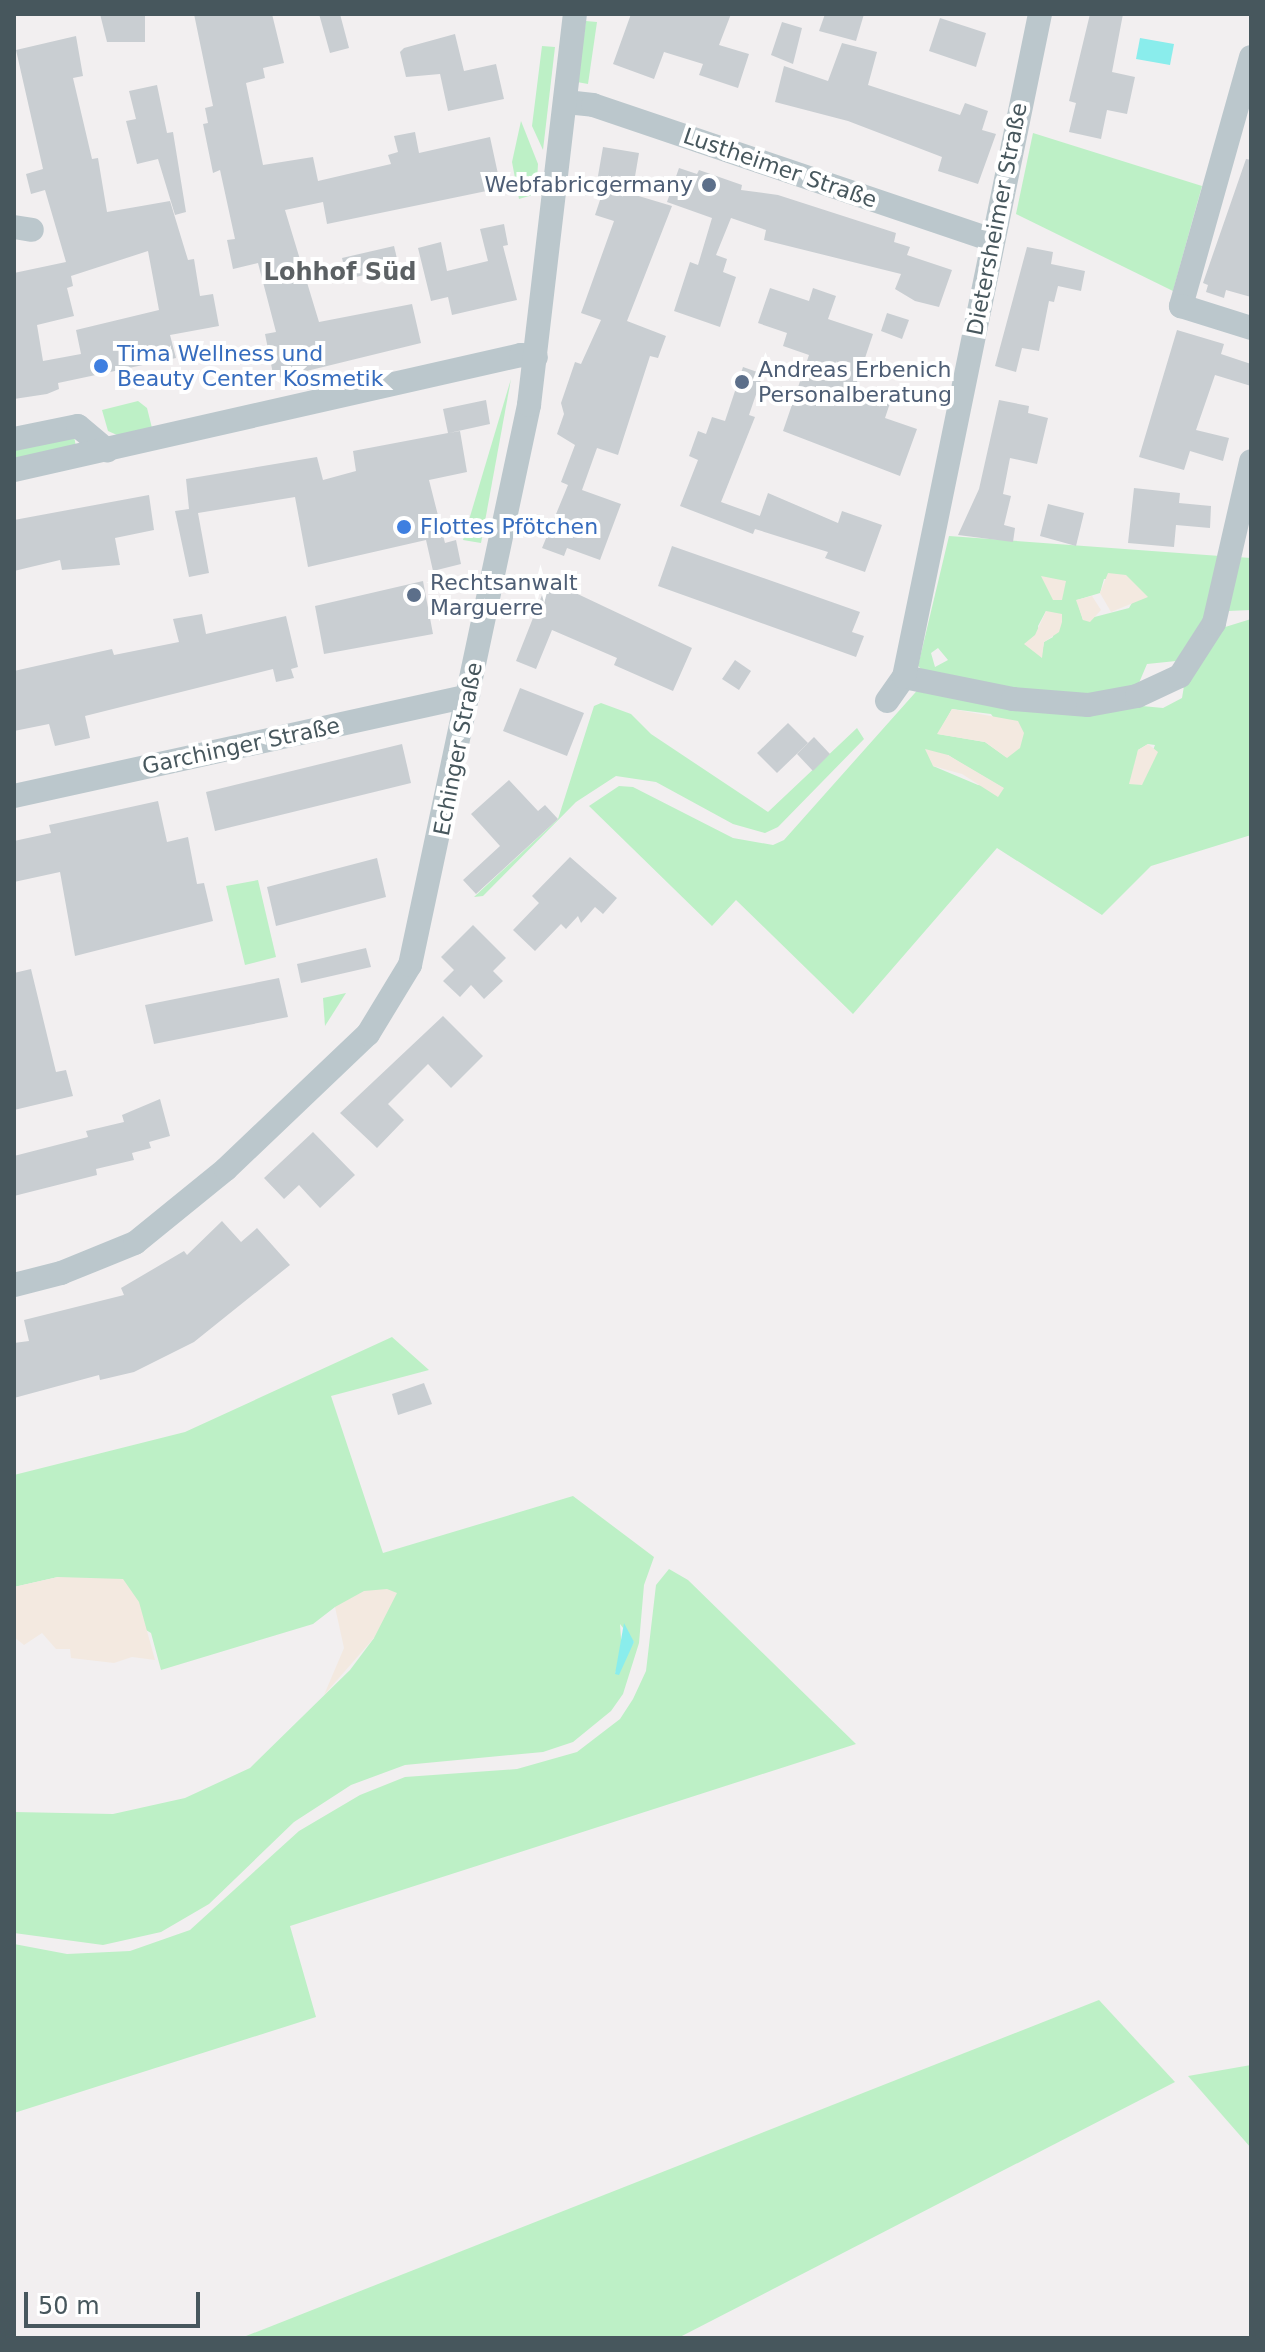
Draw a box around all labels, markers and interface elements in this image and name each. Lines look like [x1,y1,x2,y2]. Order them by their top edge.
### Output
street label: Dietersheimer Straße [961,100,1033,338]
street label: Lustheimer Straße [680,122,880,214]
place label: Webfabricgermany [485,172,693,198]
marker: Webfabricgermany [700,176,718,194]
district label: Lohhof Süd [264,259,416,287]
place label: Tima Wellness und Beauty Center Kosmetik [117,340,383,392]
place label: Andreas Erbenich Personalberatung [758,356,952,408]
marker: Tima Wellness und Beauty Center Kosmetik [92,357,110,375]
marker: Andreas Erbenich Personalberatung [733,373,751,391]
place label: Flottes Pfötchen [420,514,598,540]
marker: Flottes Pfötchen [395,518,413,536]
place label: Rechtsanwalt Marguerre [430,569,578,620]
marker: Rechtsanwalt Marguerre [405,586,423,604]
street label: Echinger Straße [428,660,488,838]
street label: Garchinger Straße [140,712,342,780]
scale bar [28,2276,204,2326]
text: 50 m [38,2292,100,2320]

